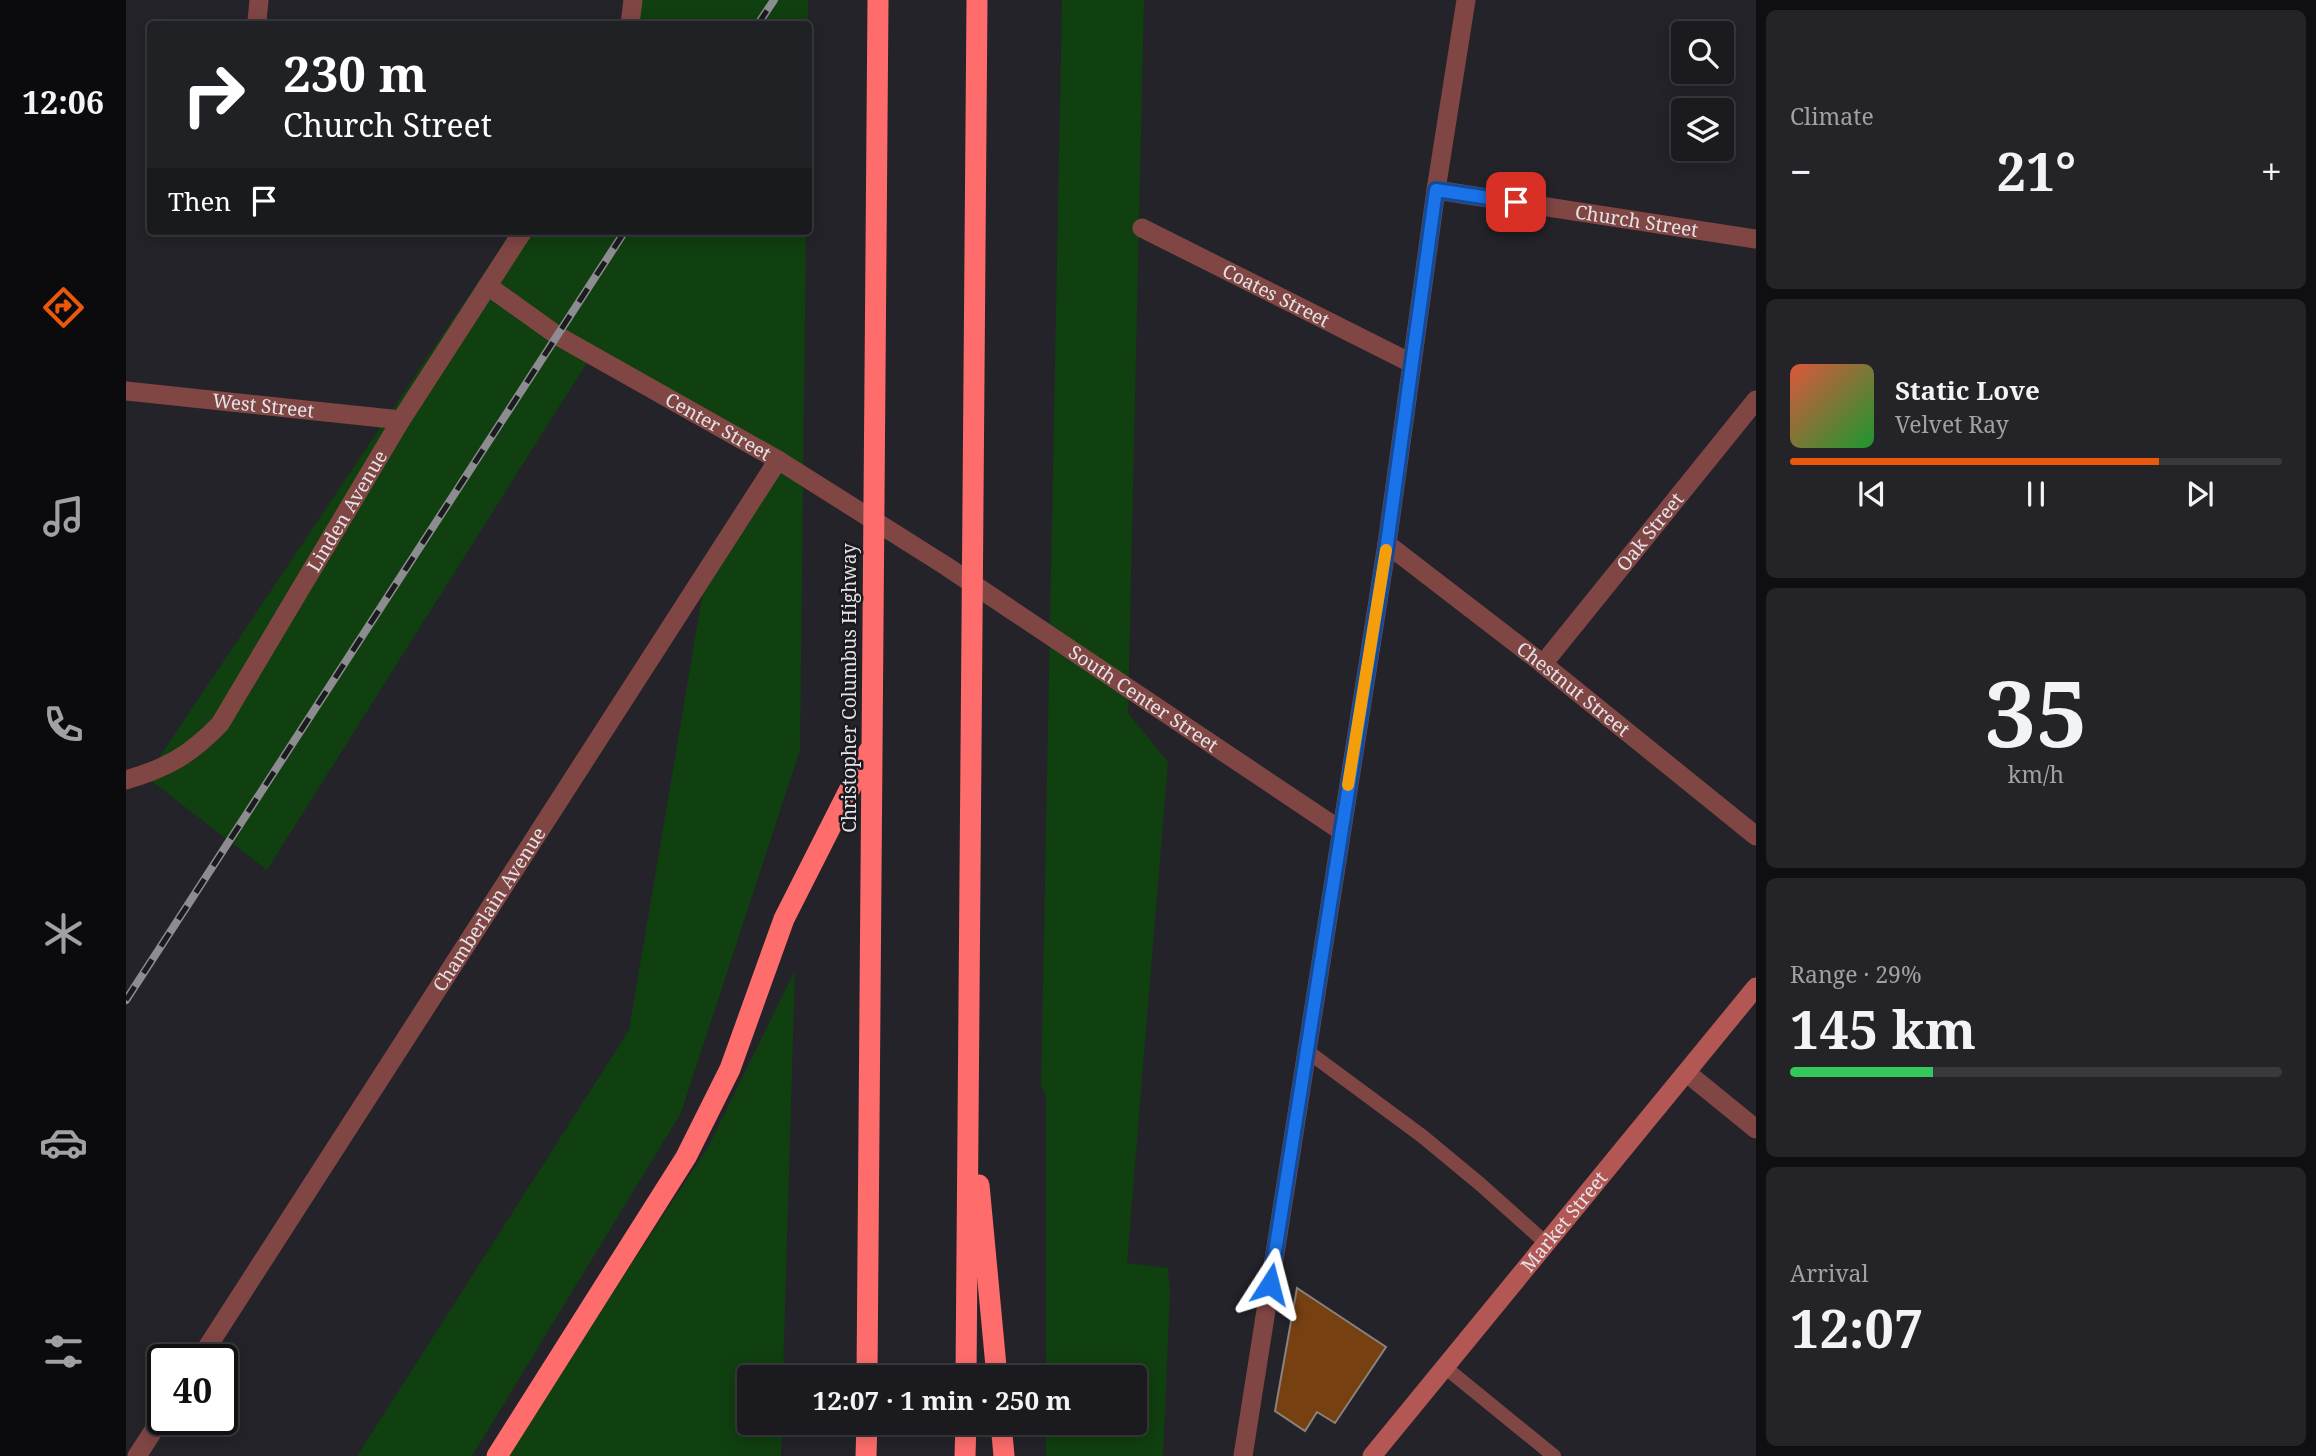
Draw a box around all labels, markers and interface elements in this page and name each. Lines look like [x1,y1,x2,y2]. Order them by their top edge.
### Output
map controls [1671,21,1734,161]
button: search [1671,21,1734,84]
text: 230 m [283,40,427,106]
icon: right [168,49,259,140]
text: 12:06 [22,80,104,123]
button: layers [1671,98,1734,161]
text: Climate [1790,100,1874,132]
text: Church Street [283,103,492,146]
text: 21° [1997,135,2076,206]
text: − [1790,145,1812,197]
text: + [2261,145,2282,197]
pin [1486,172,1546,232]
icon: arrive [245,182,283,220]
text: Then [168,183,231,219]
icon: arrive [1497,183,1535,221]
street label: Church Street [1573,198,1700,243]
street label: Coates Street [1218,257,1334,333]
icon: directions [39,283,88,332]
text: Static Love [1895,372,2040,408]
street label: Center Street [661,386,776,467]
street label: West Street [211,387,316,424]
text: Velvet Ray [1895,408,2009,440]
street label: Linden Avenue [301,445,393,576]
icon: previous [1853,475,1891,513]
icon: pause [2017,475,2055,513]
icon: next [2181,475,2219,513]
street label: Oak Street [1610,487,1690,576]
icon: music [39,492,88,541]
street label: Christopher Columbus Highway [836,543,862,833]
street label: Chestnut Street [1511,635,1636,742]
street label: South Center Street [1064,639,1224,758]
text: 35 [1985,650,2087,774]
icon: phone [39,700,88,749]
text: km/h [2008,758,2064,790]
street label: Chamberlain Avenue [426,822,552,997]
icon: climate [39,909,88,958]
text: Range · 29% [1790,958,1922,990]
text: 145 km [1790,993,1976,1064]
icon: car [39,1118,88,1167]
street label: Market Street [1515,1165,1613,1277]
position arrow [1233,1247,1307,1321]
text: Arrival [1790,1257,1869,1289]
text: 12:07 [1790,1292,1923,1363]
icon: filters [39,1327,88,1376]
speed limit sign: 40 [147,1344,238,1435]
text: 12:07 · 1 min · 250 m [812,1382,1072,1418]

